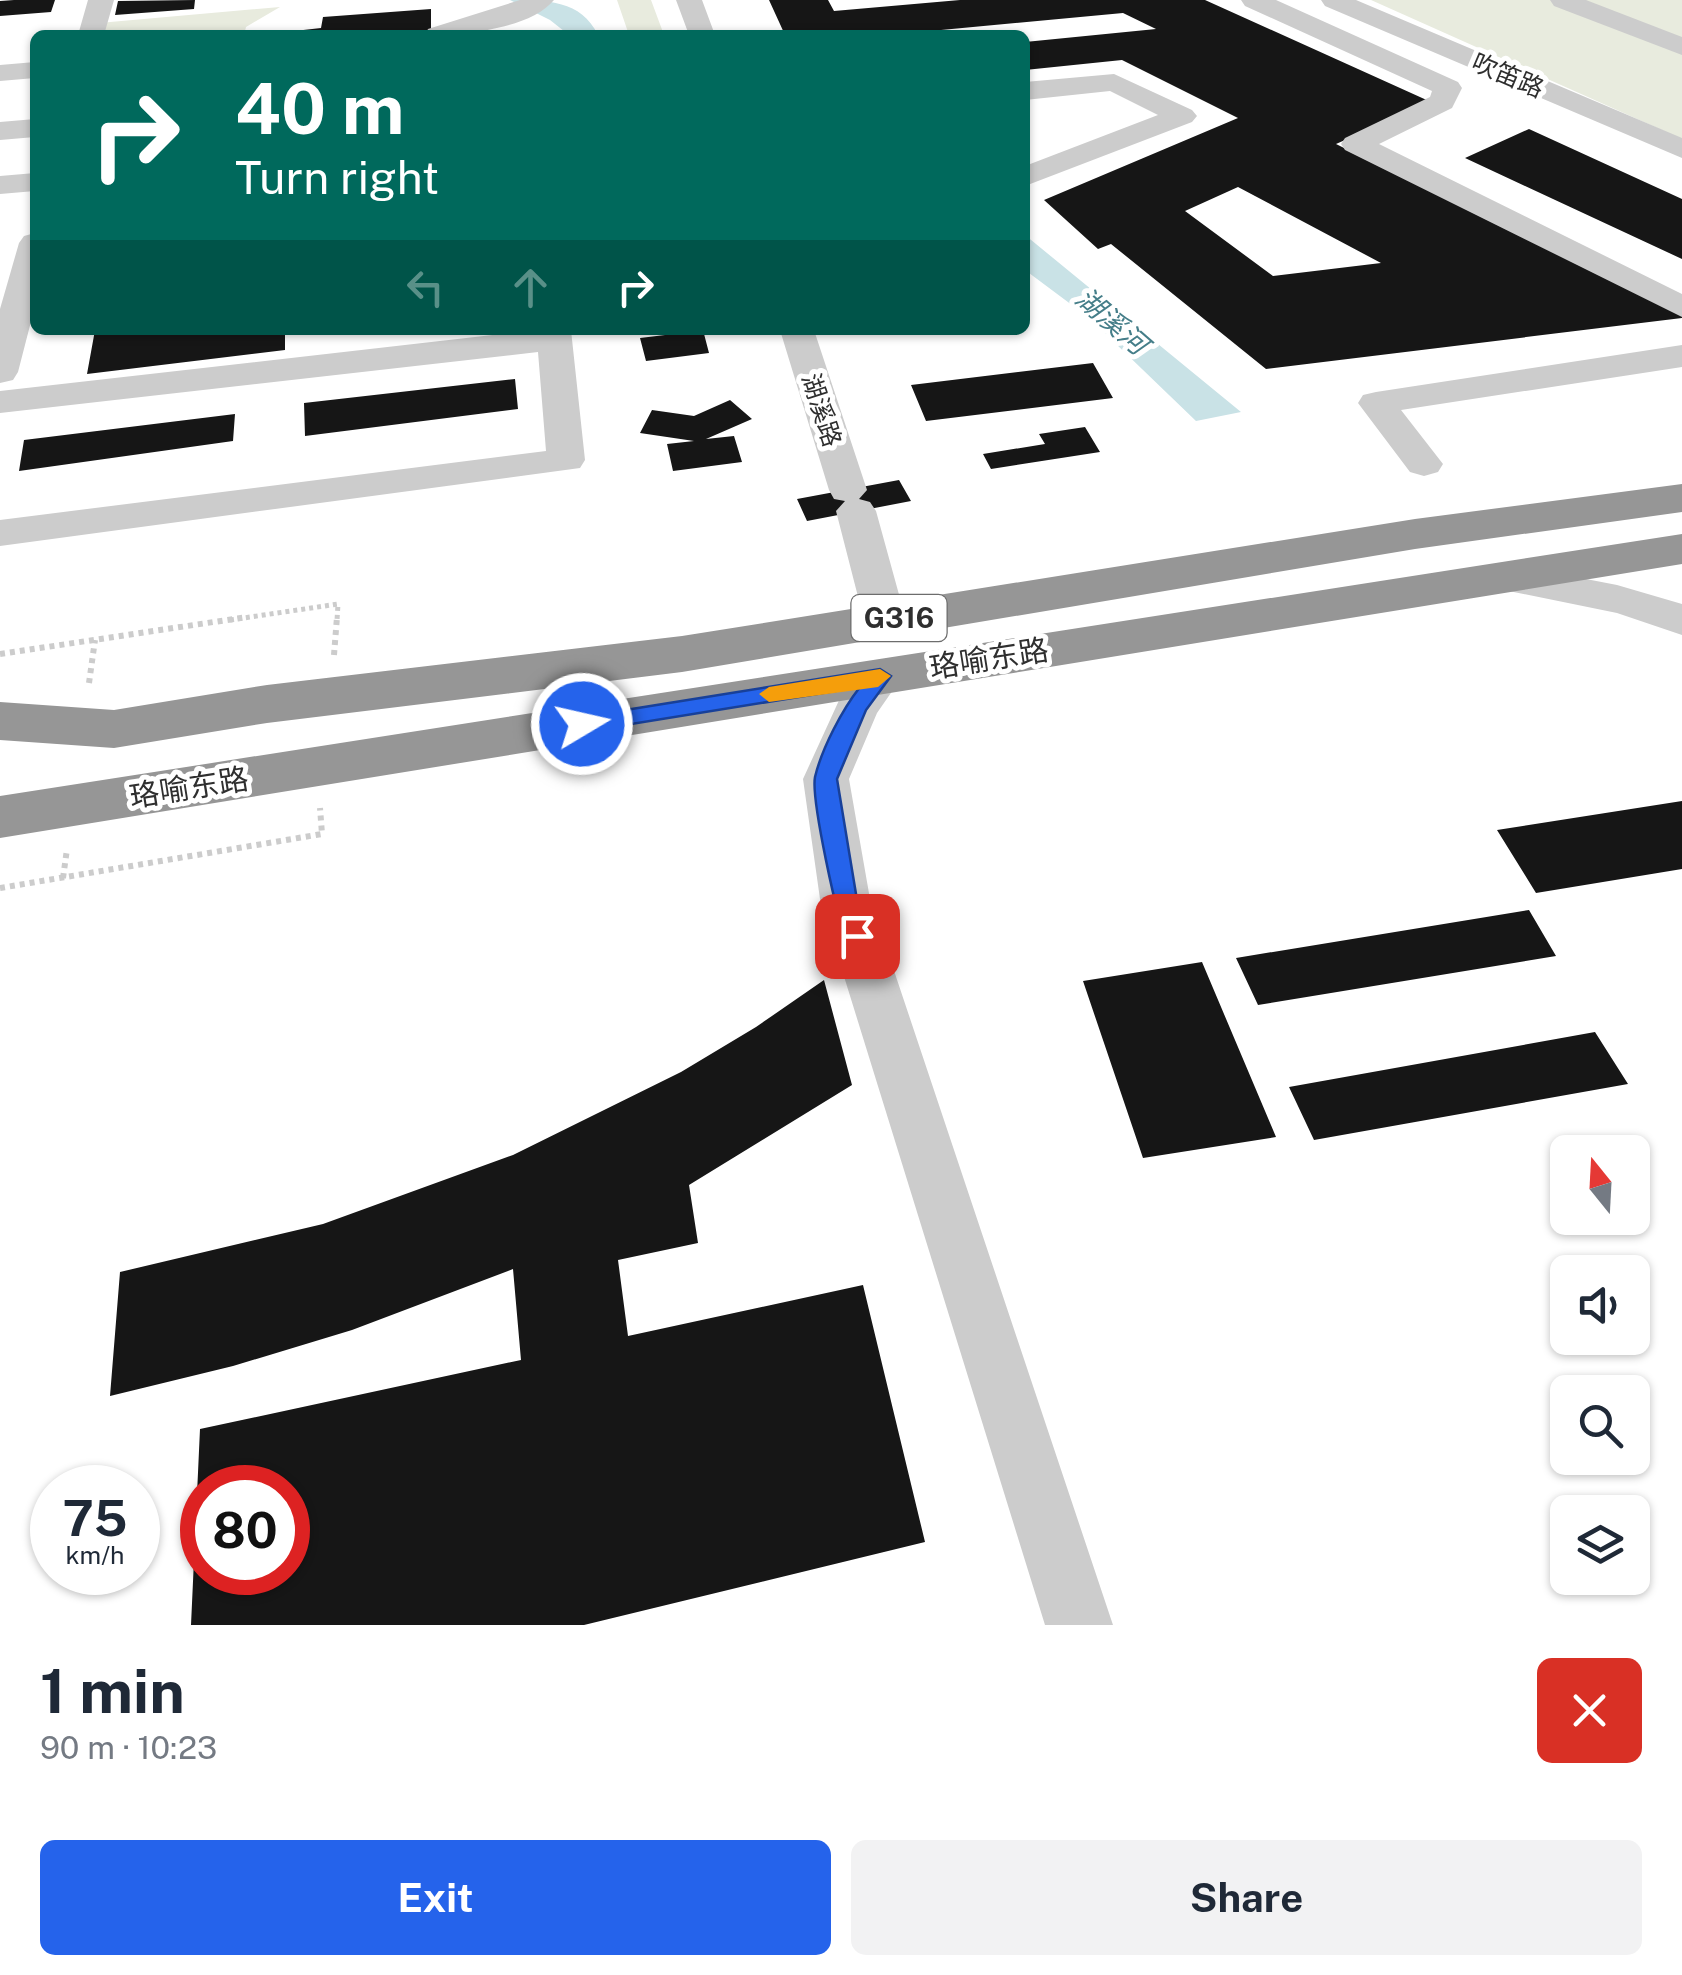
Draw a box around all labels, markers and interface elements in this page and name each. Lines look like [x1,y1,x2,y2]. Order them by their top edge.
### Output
street label: 吹笛路 [1468,47,1548,103]
text: 40 m [235,67,405,150]
icon: right [70,70,200,200]
text: Turn right [235,151,439,204]
icon: left [398,260,453,315]
icon: ahead [503,260,558,315]
icon: right [608,260,663,315]
water label: 湖溪河 [1070,281,1159,364]
street label: 湖溪路 [796,370,848,450]
road number: G316 [852,595,946,641]
street label: 珞喻东路 [927,631,1051,685]
position arrow [530,672,634,776]
street label: 珞喻东路 [127,760,251,814]
pin [815,894,900,979]
icon: arrive [830,909,885,964]
north arrow [1550,1135,1650,1235]
map controls [1550,1135,1650,1595]
button: sound [1550,1255,1650,1355]
button: search [1550,1375,1650,1475]
speed limit sign: 80 [180,1465,310,1595]
text: 75 [62,1488,128,1547]
button: layers [1550,1495,1650,1595]
text: km/h [66,1540,124,1570]
text: 1 min [40,1656,185,1727]
button: close [1537,1658,1642,1763]
text: 90 m · 10:23 [40,1729,217,1766]
button: Exit [40,1840,831,1955]
button: Share [851,1840,1642,1955]

